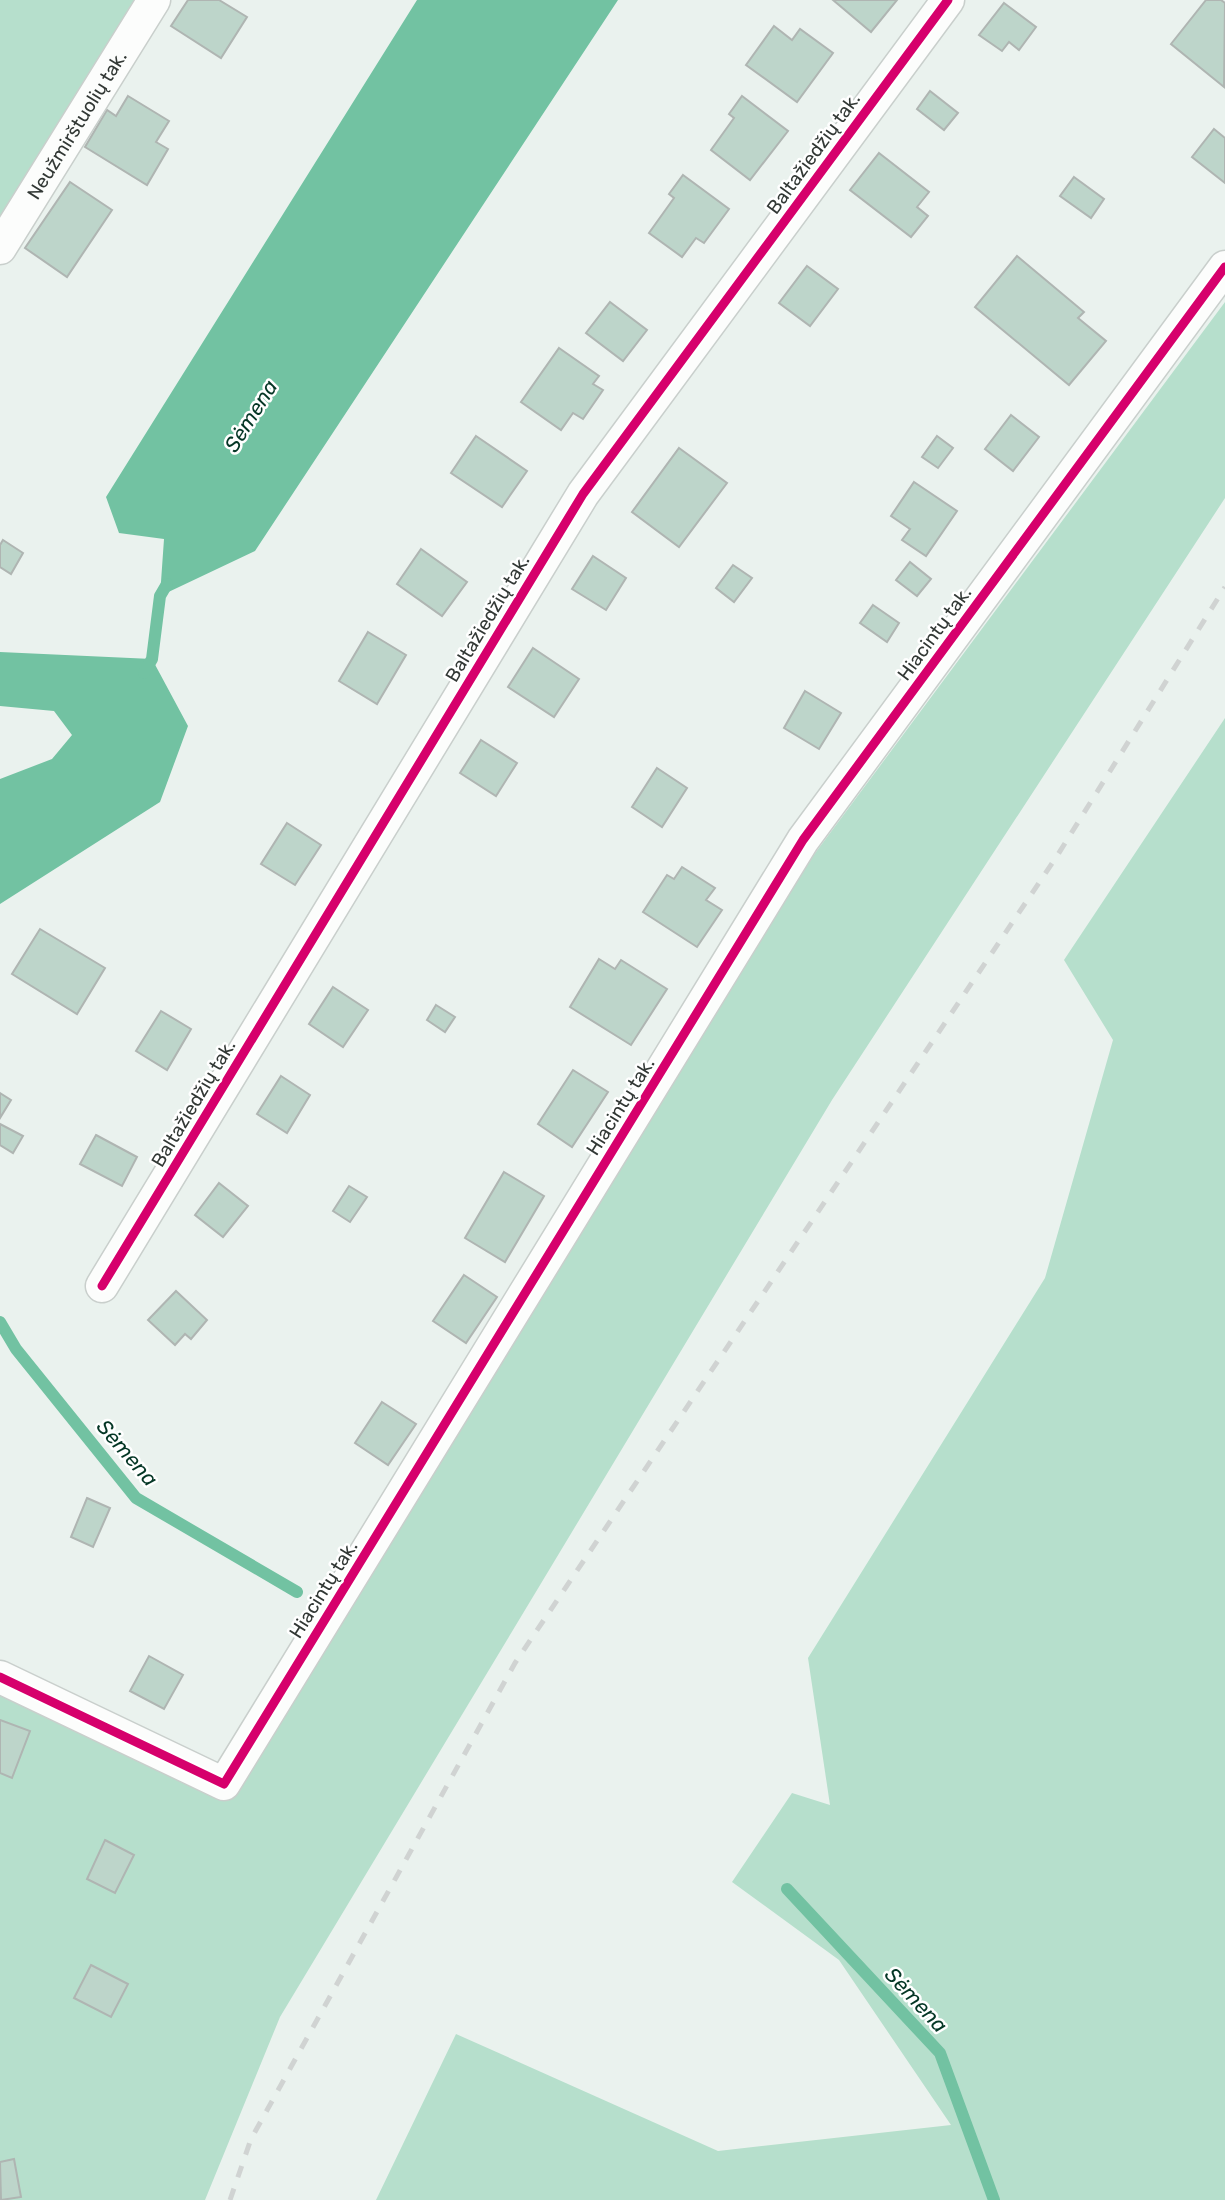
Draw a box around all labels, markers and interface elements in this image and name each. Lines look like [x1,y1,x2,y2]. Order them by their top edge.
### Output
street label: Neužmirštuolių tak. [22,46,132,204]
street label: Baltažiedžių tak. [762,88,865,218]
water label: Sėmena [219,375,282,456]
street label: Baltažiedžių tak. [440,550,534,686]
street label: Hiacintų tak. [893,582,976,685]
street label: Baltažiedžių tak. [146,1035,240,1171]
street label: Hiacintų tak. [581,1053,660,1159]
water label: Sėmena [92,1414,163,1491]
street label: Hiacintų tak. [284,1536,363,1642]
water label: Sėmena [880,1962,953,2038]

